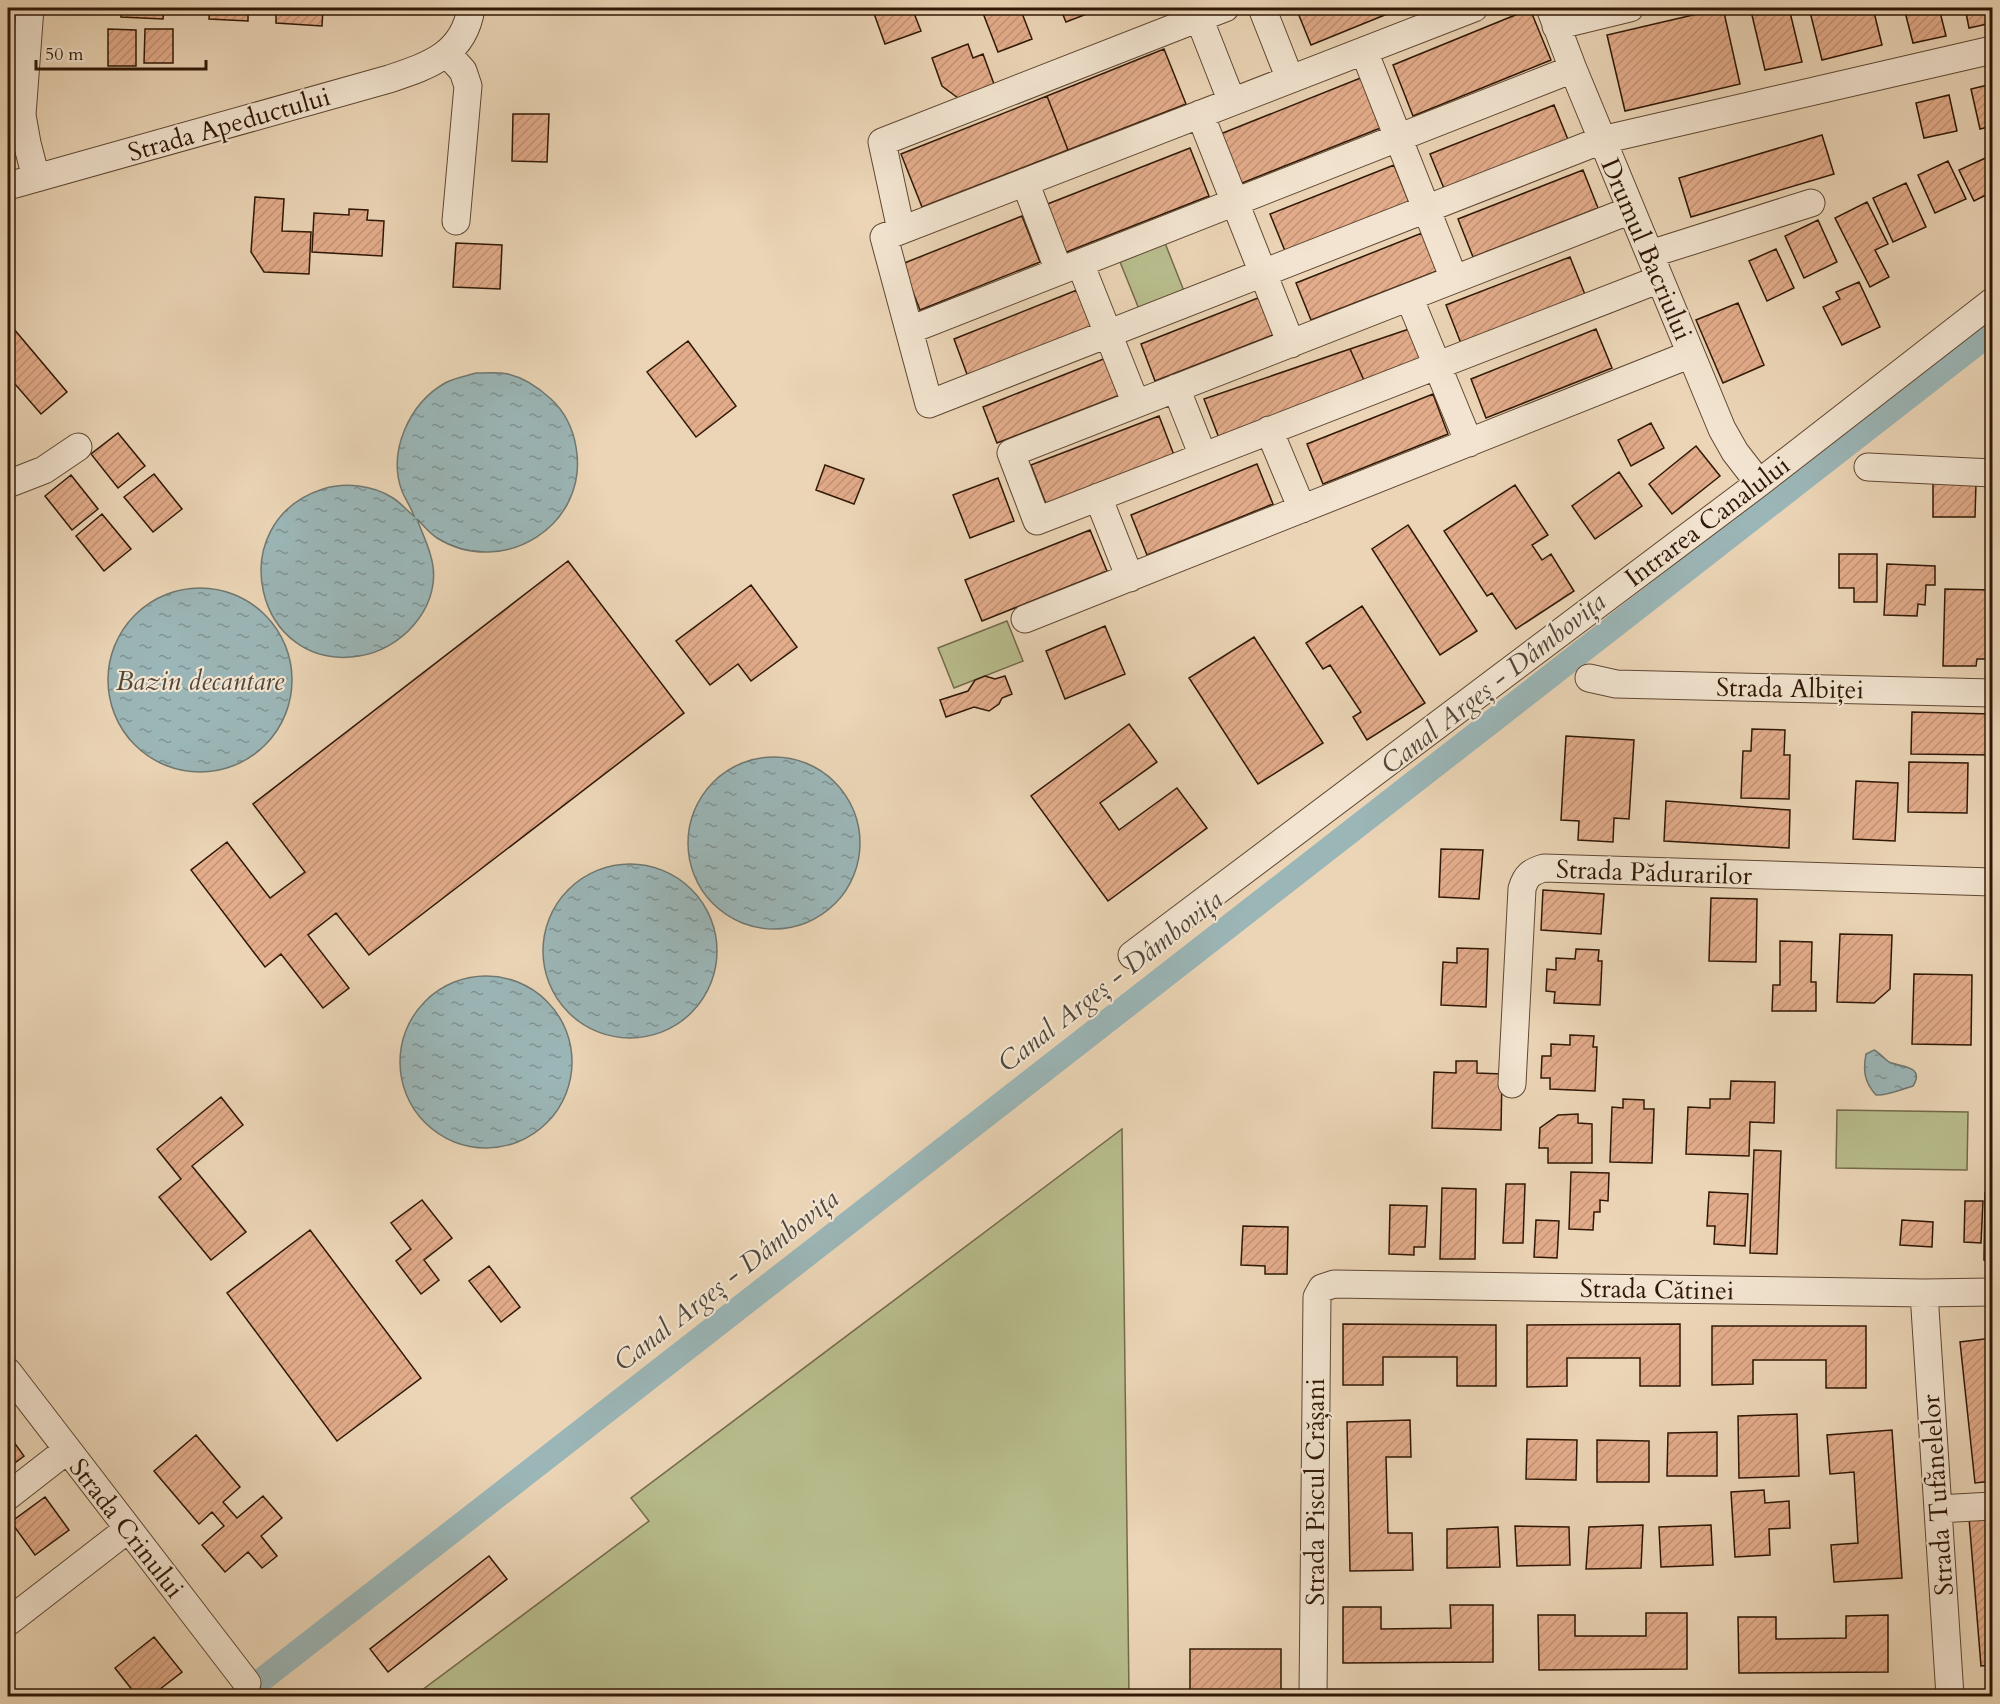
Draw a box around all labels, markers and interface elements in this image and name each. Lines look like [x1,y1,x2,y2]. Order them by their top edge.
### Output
scale bar [36,33,206,71]
text: 50 m [45,42,84,67]
street label: Strada Apeductului [124,79,334,170]
street label: Drumul Bacriului [1592,153,1701,346]
street label: Intrarea Canalului [1618,448,1797,595]
water label: Canal Argeș - Dâmbovița [1373,584,1613,783]
water label: Bazin decantare [116,663,285,700]
street label: Strada Albiței [1716,670,1864,707]
street label: Strada Pădurarilor [1555,852,1753,893]
water label: Canal Argeș - Dâmbovița [990,882,1230,1081]
water label: Canal Argeș - Dâmbovița [606,1181,846,1380]
street label: Strada Cătinei [1580,1271,1734,1308]
street label: Strada Piscul Crășani [1298,1378,1333,1606]
street label: Strada Tufănelelor [1913,1393,1962,1597]
street label: Strada Crinului [61,1451,192,1605]

